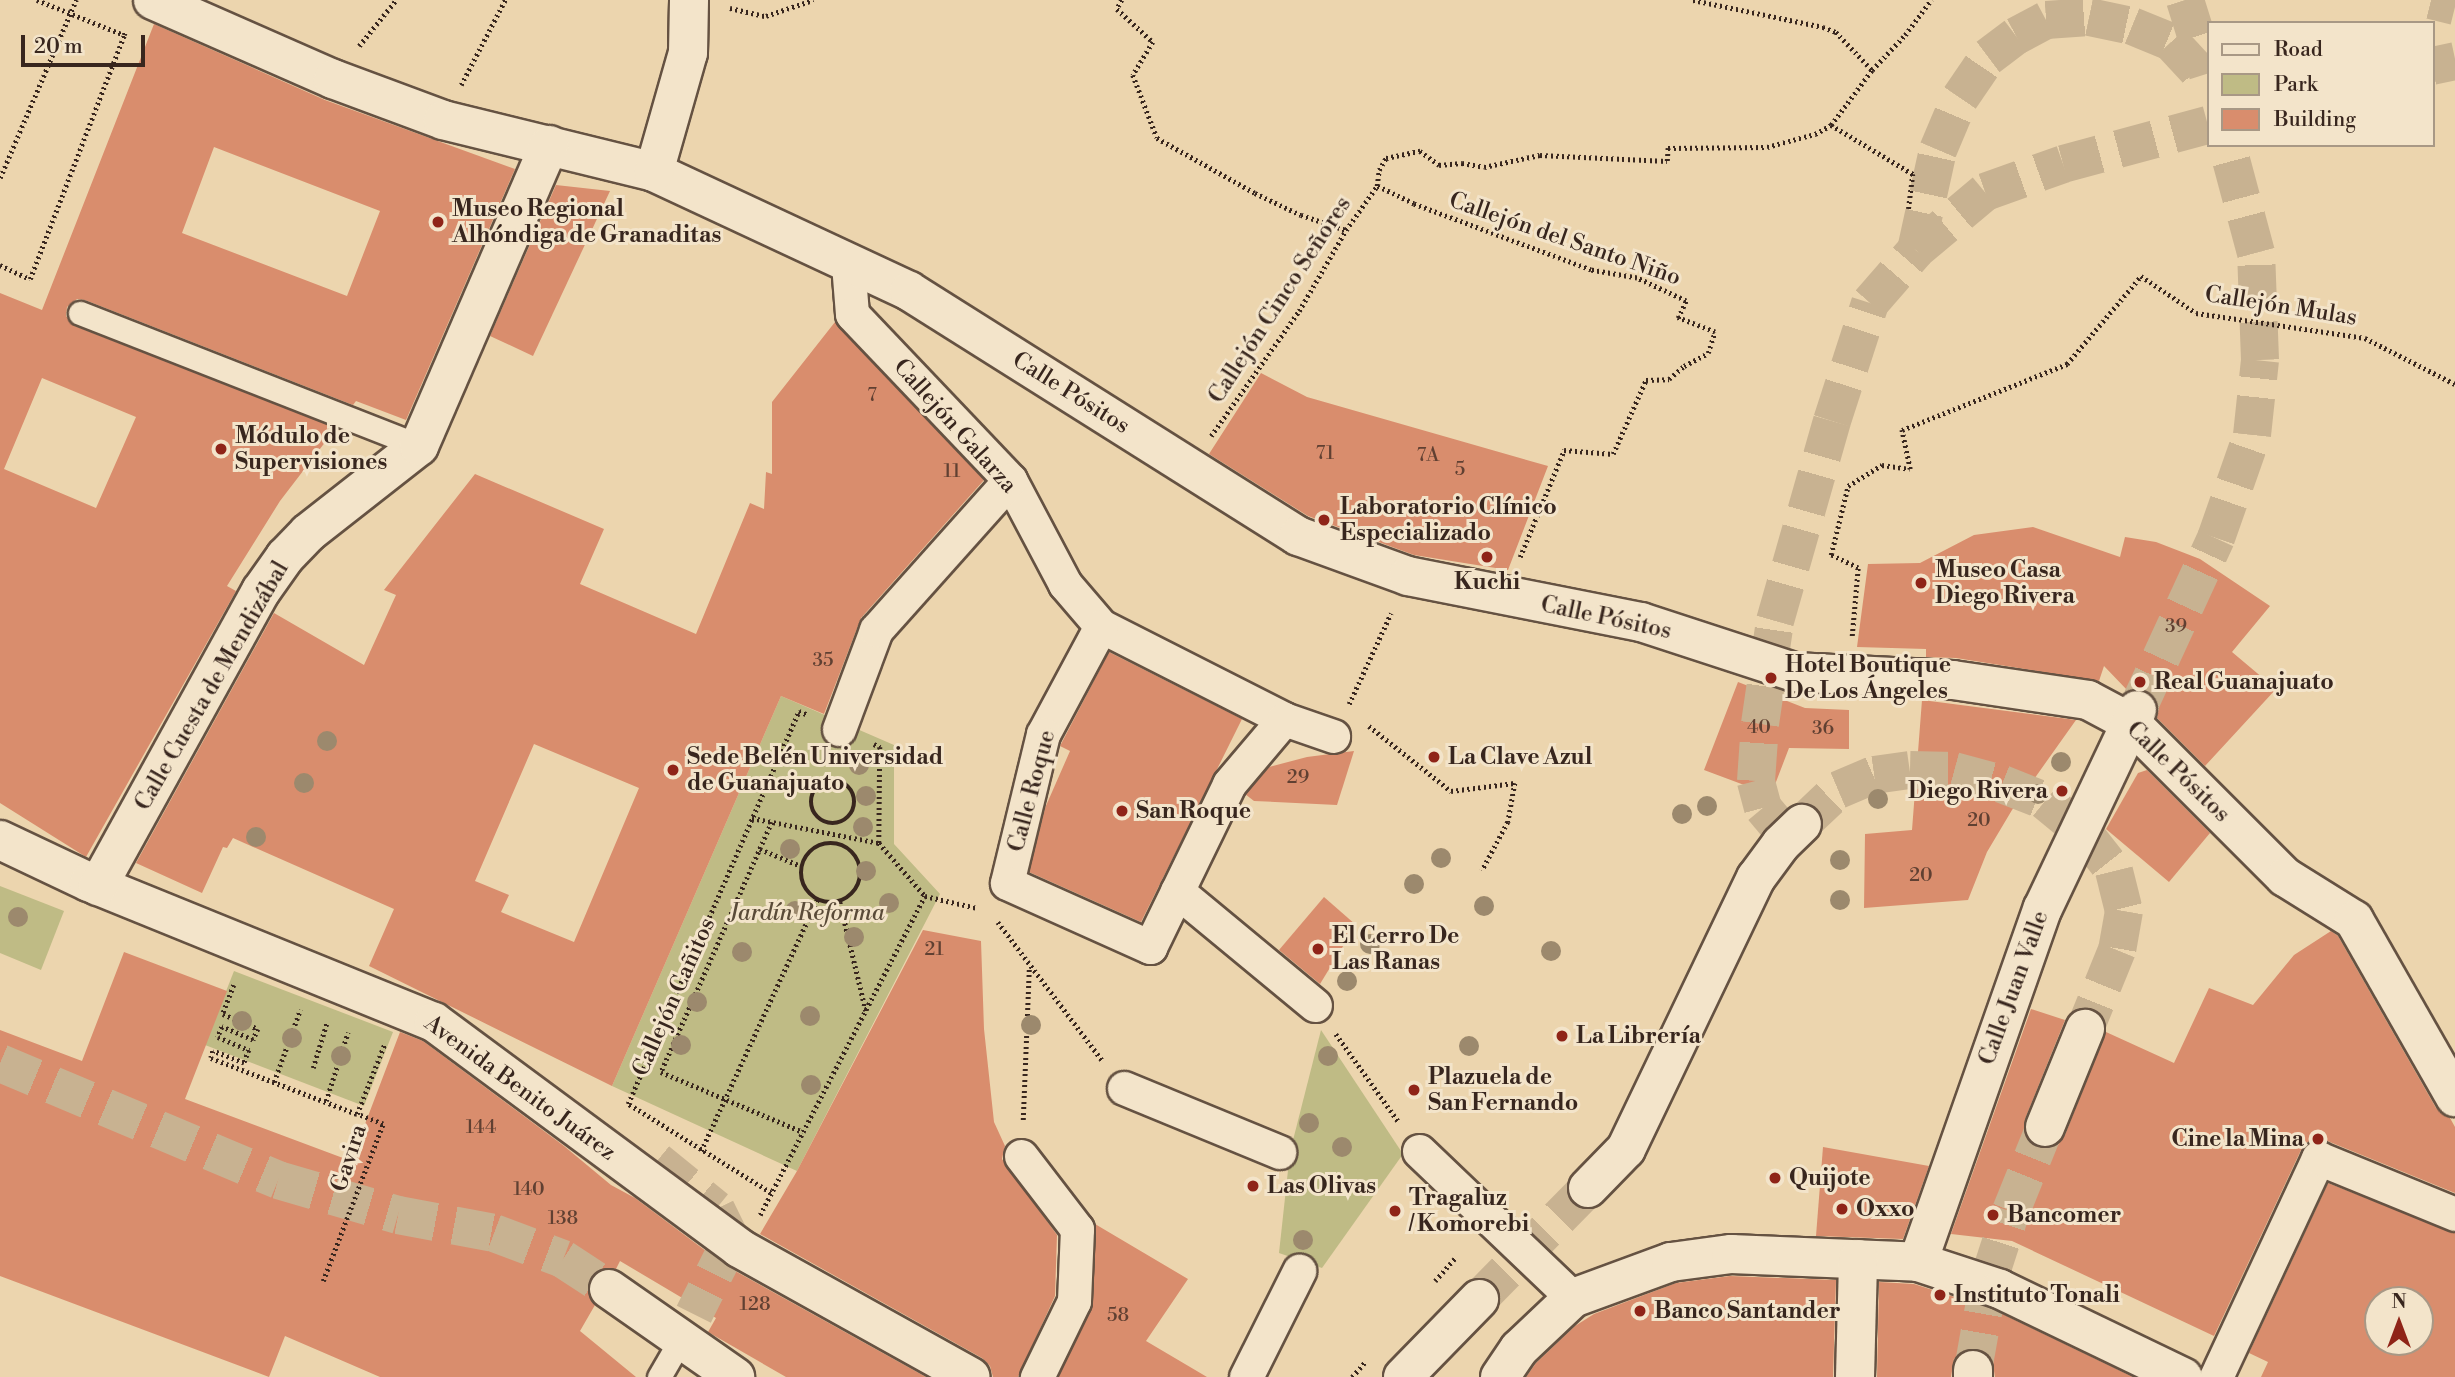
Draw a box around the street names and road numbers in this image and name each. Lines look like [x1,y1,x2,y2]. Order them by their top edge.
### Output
street label: Callejón del Santo Niño [1445,186,1685,292]
street label: Callejón Cinco Señores [1203,191,1357,409]
street label: Callejón Mulas [2203,280,2359,332]
street label: Calle Pósitos [1007,346,1135,440]
street label: Callejón Galarza [887,353,1023,499]
street label: Calle Cuesta de Mendizábal [129,557,295,815]
street label: Calle Pósitos [1538,591,1674,645]
street label: Calle Pósitos [2121,716,2235,828]
street label: Calle Roque [1002,727,1062,855]
street label: Calle Juan Valle [1973,907,2055,1069]
street label: Callejón Cañitos [627,913,721,1081]
street label: Avenida Benito Juárez [419,1009,621,1167]
street label: Gavira [325,1121,373,1195]

